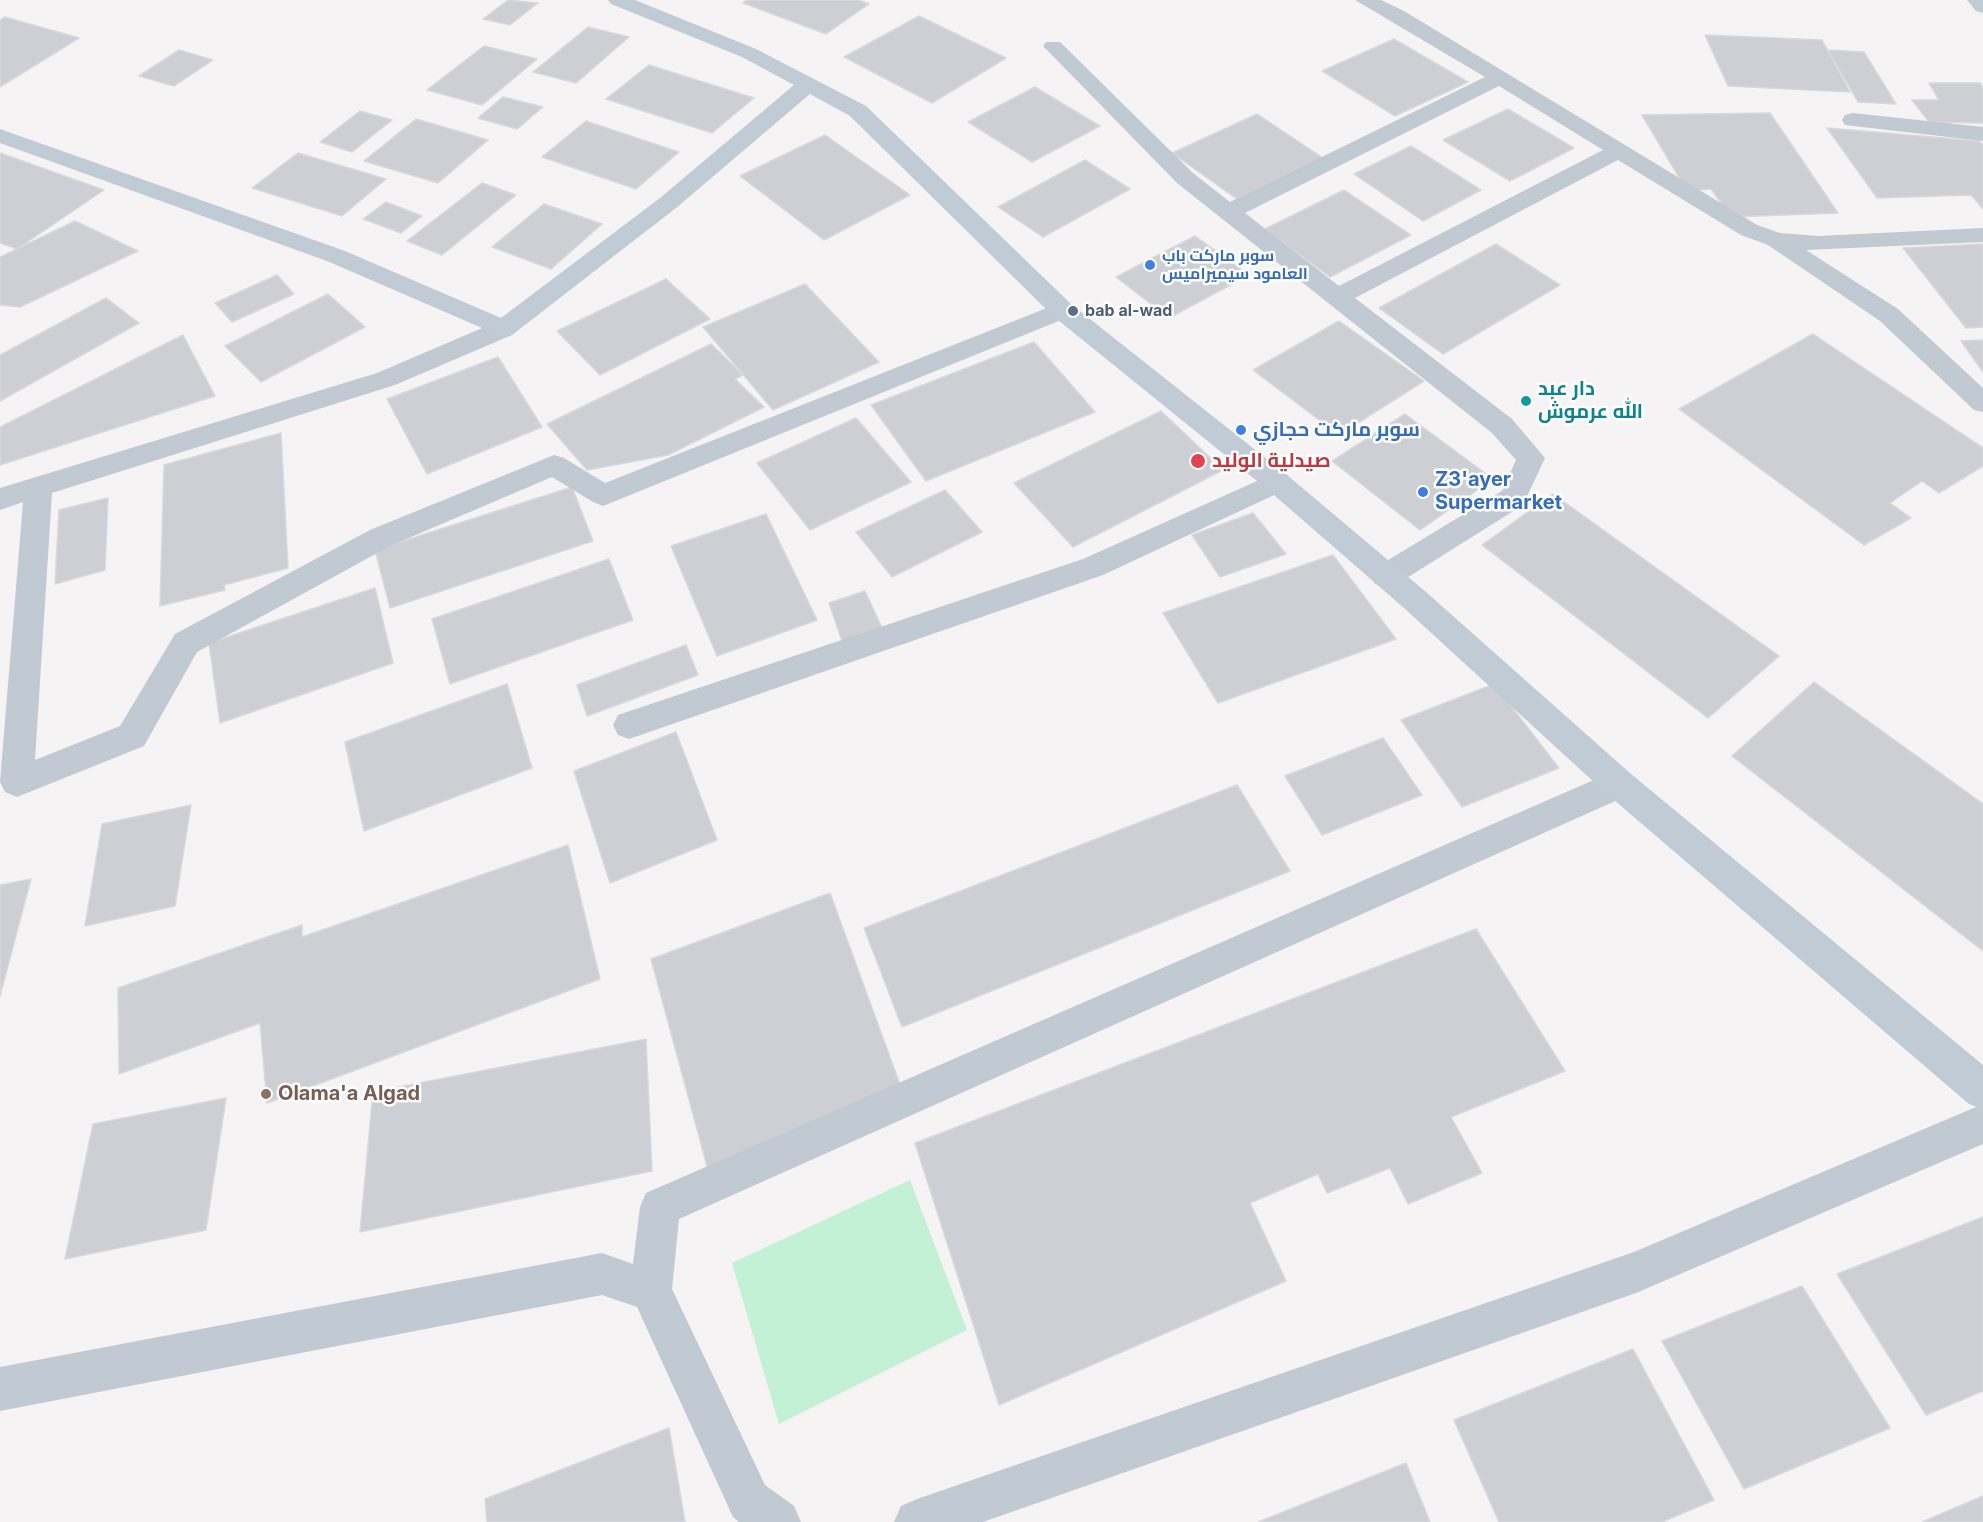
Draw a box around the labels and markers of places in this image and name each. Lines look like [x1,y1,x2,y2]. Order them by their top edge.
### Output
place label: سوبر ماركت باب العامود سيميراميس [1162,246,1308,284]
marker: سوبر ماركت باب العامود سيميراميس [1143,258,1157,272]
place label: bab al-wad [1085,301,1172,321]
marker: bab al-wad [1066,304,1080,318]
place label: دار عبد الله عرموش [1538,377,1643,424]
marker: دار عبد الله عرموش [1519,394,1533,408]
place label: سوبر ماركت حجازي [1253,418,1420,442]
marker: سوبر ماركت حجازي [1234,423,1248,437]
place label: صيدلية الوليد [1212,449,1331,473]
marker: صيدلية الوليد [1189,452,1207,470]
place label: Z3'ayer Supermarket [1435,468,1562,515]
marker: Z3'ayer Supermarket [1416,485,1430,499]
place label: Olama'a Algad [278,1082,420,1106]
marker: Olama'a Algad [259,1087,273,1101]

